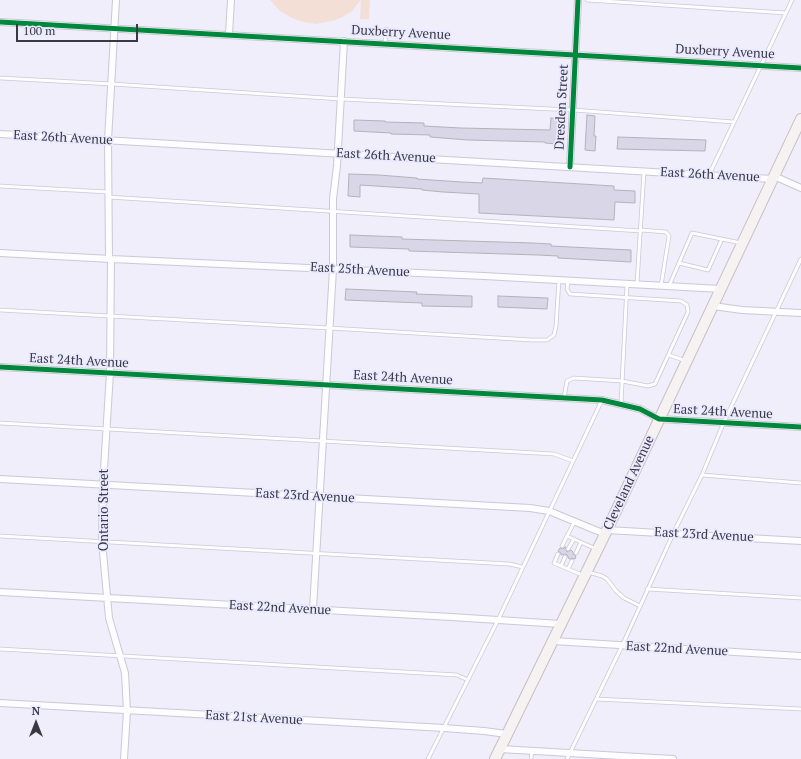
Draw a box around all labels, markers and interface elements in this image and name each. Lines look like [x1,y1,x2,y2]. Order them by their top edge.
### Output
scale bar [18,16,140,42]
text: 100 m [23,23,55,38]
street label: Duxberry Avenue [351,23,451,43]
street label: Duxberry Avenue [675,42,775,62]
street label: Dresden Street [552,64,572,150]
street label: East 26th Avenue [13,128,113,148]
street label: East 26th Avenue [336,146,436,166]
street label: East 26th Avenue [660,165,760,185]
street label: East 25th Avenue [310,260,410,280]
street label: East 24th Avenue [29,351,129,371]
street label: East 24th Avenue [353,368,453,388]
street label: East 24th Avenue [673,402,773,422]
street label: Cleveland Avenue [600,433,658,533]
street label: Ontario Street [96,469,112,551]
street label: East 23rd Avenue [255,486,355,506]
street label: East 23rd Avenue [654,525,754,545]
street label: East 22nd Avenue [229,598,331,618]
street label: East 22nd Avenue [626,639,728,659]
north arrow [16,703,56,743]
text: N [32,704,40,718]
street label: East 21st Avenue [205,708,303,728]

